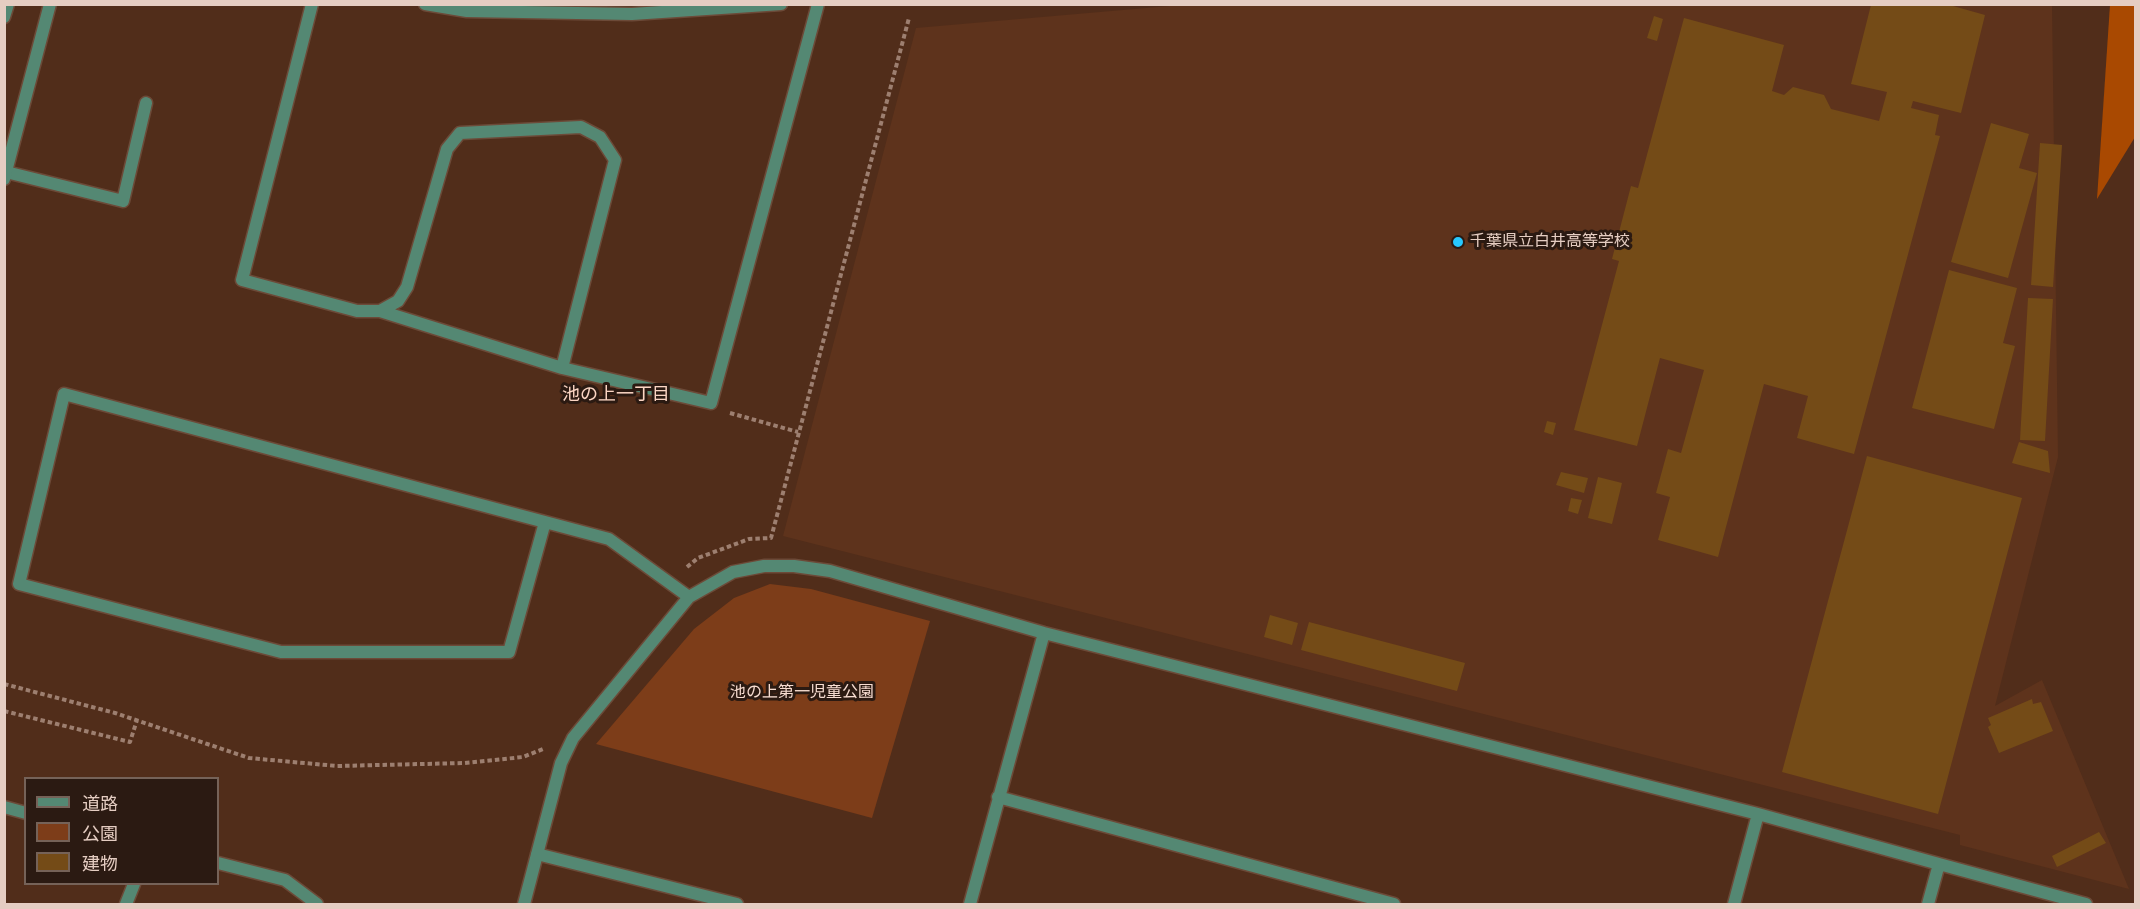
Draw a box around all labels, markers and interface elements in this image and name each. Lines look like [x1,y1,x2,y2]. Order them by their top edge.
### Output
place label: 千葉県立白井高等学校 [1470,232,1630,252]
marker: 千葉県立白井高等学校 [1451,235,1465,249]
district label: 池の上一丁目 [562,384,670,406]
park label: 池の上第一児童公園 [730,683,874,703]
legend [24,777,219,885]
text: 道路 [82,793,118,814]
text: 公園 [82,823,118,844]
text: 建物 [82,853,118,874]

